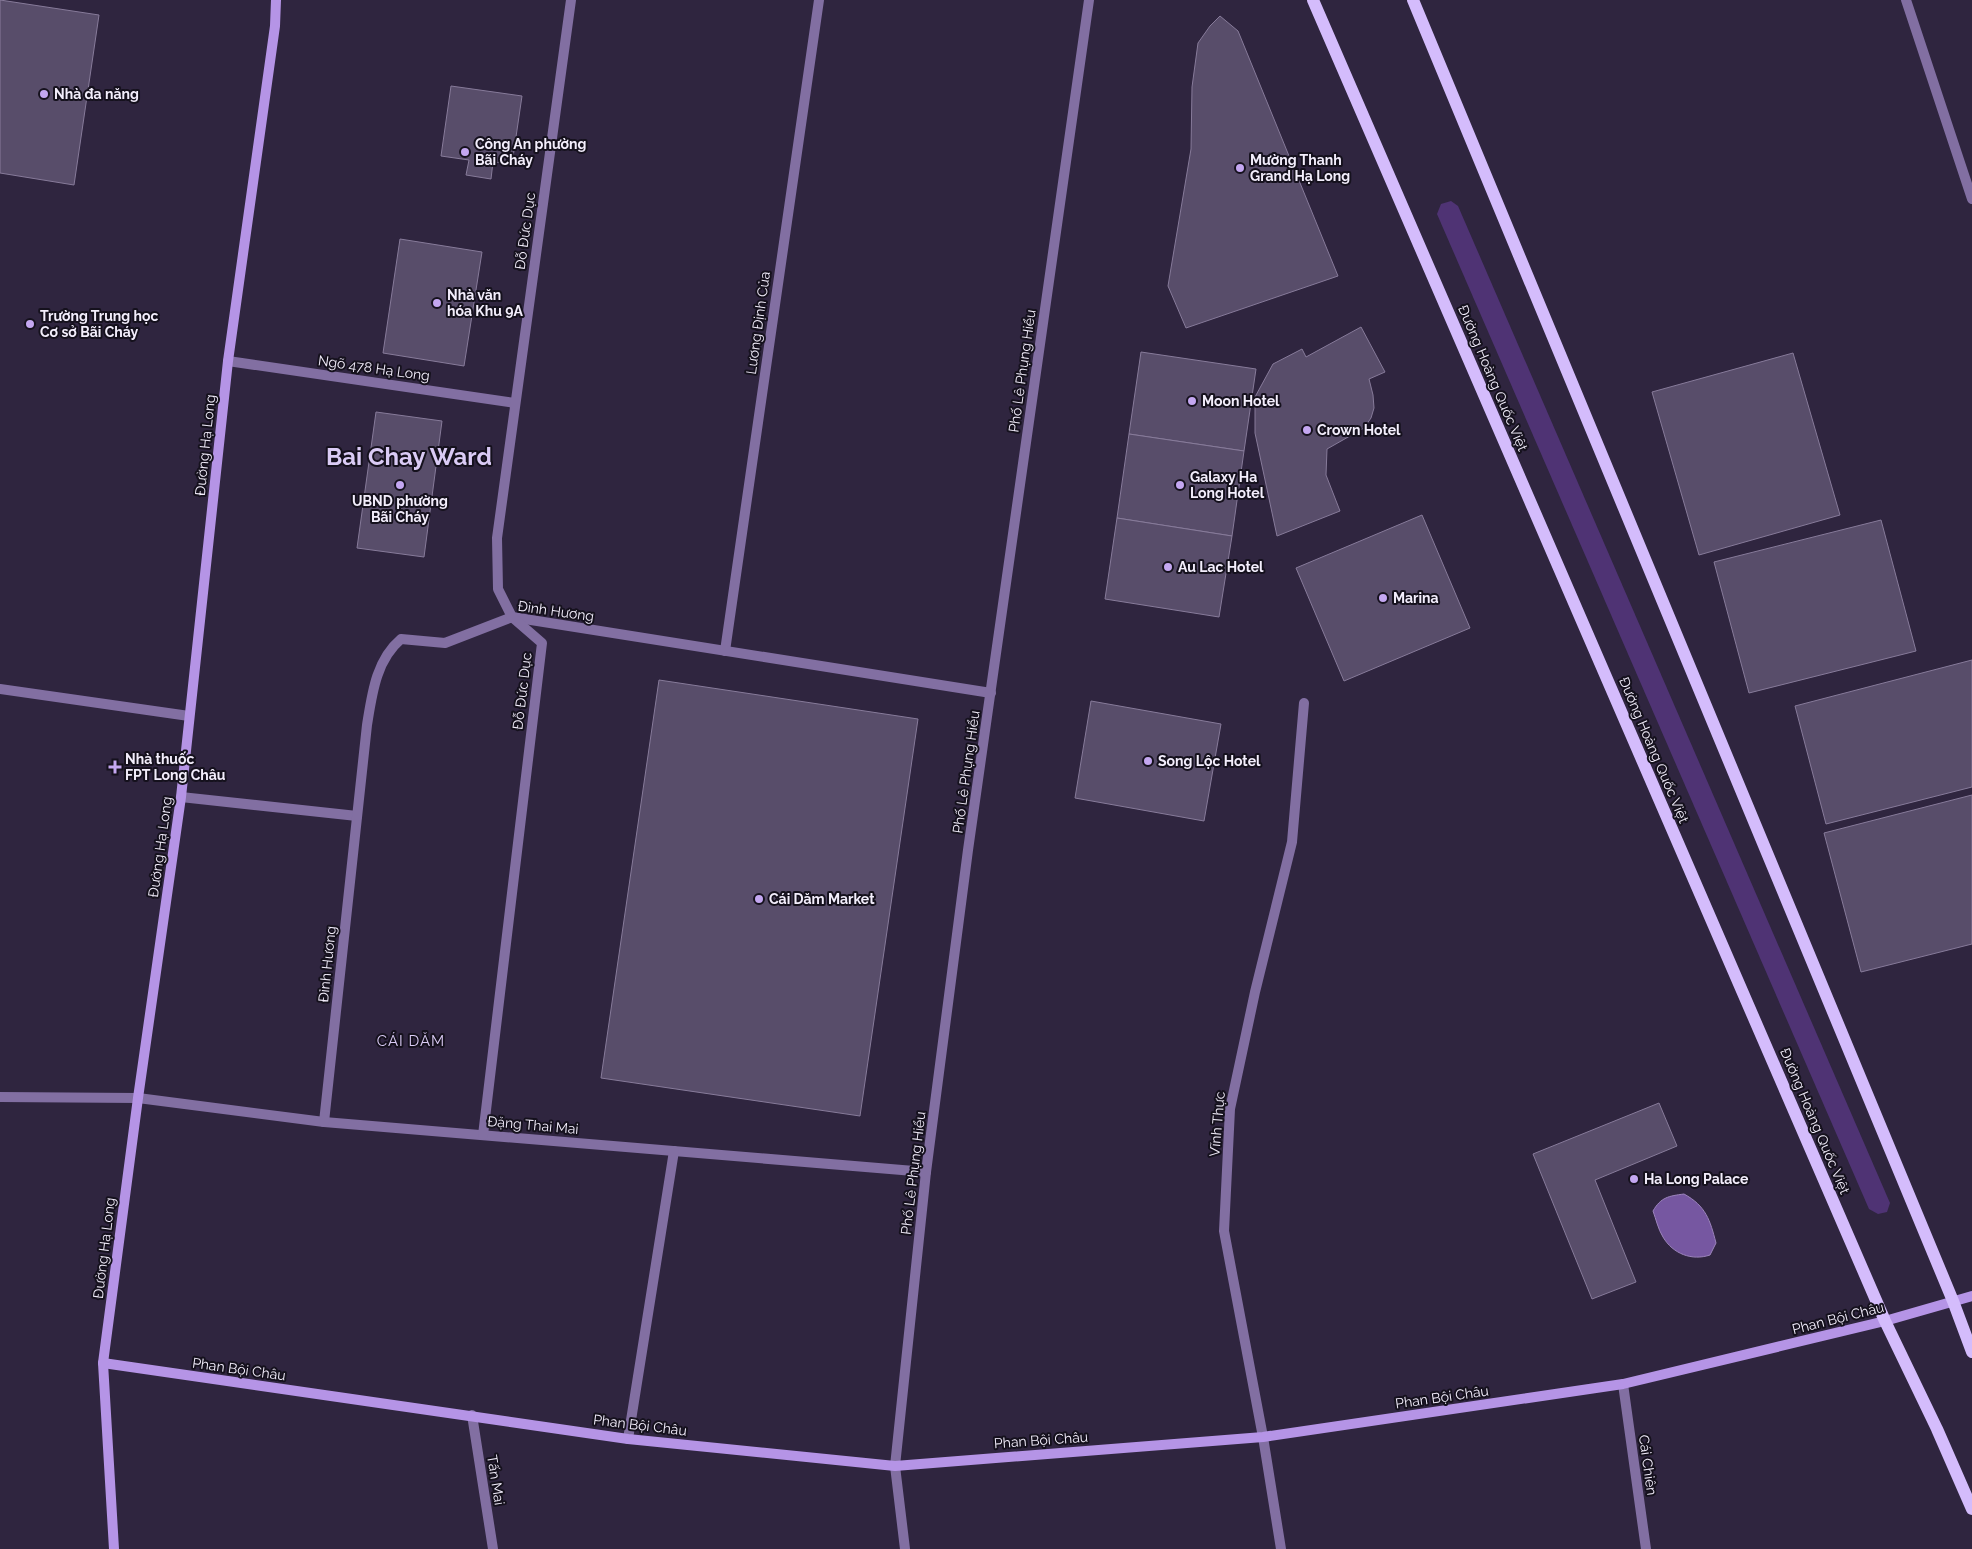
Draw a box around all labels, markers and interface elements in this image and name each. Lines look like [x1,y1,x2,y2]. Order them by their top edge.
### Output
place label: Nhà đa năng [54,86,139,102]
marker: Nhà đa năng [38,88,50,100]
place label: Công An phường Bãi Cháy [475,136,586,168]
marker: Công An phường Bãi Cháy [459,146,471,158]
place label: Mường Thanh Grand Hạ Long [1250,152,1350,184]
marker: Mường Thanh Grand Hạ Long [1234,162,1246,174]
street label: Đỗ Đức Dục [512,191,538,271]
street label: Lương Định Của [743,270,773,376]
place label: Nhà văn hóa Khu 9A [447,287,523,319]
marker: Nhà văn hóa Khu 9A [431,297,443,309]
street label: Đường Hoàng Quốc Việt [1455,303,1531,454]
place label: Trường Trung học Cơ sở Bãi Cháy [40,308,158,340]
street label: Phố Lê Phụng Hiểu [1005,308,1039,434]
marker: Trường Trung học Cơ sở Bãi Cháy [24,318,36,330]
street label: Ngõ 478 Hạ Long [317,352,431,384]
place label: Moon Hotel [1202,393,1280,409]
street label: Đường Hạ Long [192,394,218,496]
marker: Moon Hotel [1186,395,1198,407]
place label: Crown Hotel [1317,422,1401,438]
marker: Crown Hotel [1301,424,1313,436]
district label: Bai Chay Ward [326,442,492,471]
place label: Galaxy Ha Long Hotel [1190,469,1265,501]
marker: UBND phường Bãi Cháy [394,479,406,491]
marker: Galaxy Ha Long Hotel [1174,479,1186,491]
place label: UBND phường Bãi Cháy [352,493,448,525]
place label: Au Lac Hotel [1178,559,1264,575]
marker: Au Lac Hotel [1162,561,1174,573]
place label: Marina [1393,590,1439,606]
marker: Marina [1377,592,1389,604]
street label: Đỉnh Hương [517,598,595,624]
street label: Đỗ Đức Dục [509,651,535,731]
street label: Đường Hoàng Quốc Việt [1616,675,1692,826]
street label: Phố Lê Phụng Hiểu [949,709,983,835]
place label: Nhà thuốc FPT Long Châu [125,751,226,783]
place label: Song Lộc Hotel [1158,753,1261,769]
marker: Song Lộc Hotel [1142,755,1154,767]
marker: Nhà thuốc FPT Long Châu [109,761,121,773]
street label: Đường Hạ Long [145,795,175,899]
place label: Cái Dăm Market [769,891,875,907]
marker: Cái Dăm Market [753,893,765,905]
street label: Đỉnh Hương [315,925,339,1003]
district label: CÁI DĂM [377,1032,445,1050]
street label: Đường Hoàng Quốc Việt [1777,1046,1853,1197]
street label: Vĩnh Thực [1206,1090,1228,1157]
street label: Phố Lê Phụng Hiểu [897,1110,929,1236]
street label: Đặng Thai Mai [487,1113,579,1137]
place label: Ha Long Palace [1644,1171,1749,1187]
marker: Ha Long Palace [1628,1173,1640,1185]
street label: Đường Hạ Long [90,1196,118,1300]
street label: Phan Bội Châu [1790,1299,1886,1337]
street label: Phan Bội Châu [191,1355,287,1383]
street label: Phan Bội Châu [1394,1383,1490,1411]
street label: Phan Bội Châu [592,1411,688,1439]
street label: Phan Bội Châu [993,1429,1089,1451]
street label: Cái Chiên [1636,1434,1660,1496]
street label: Tấn Mai [484,1454,508,1506]

